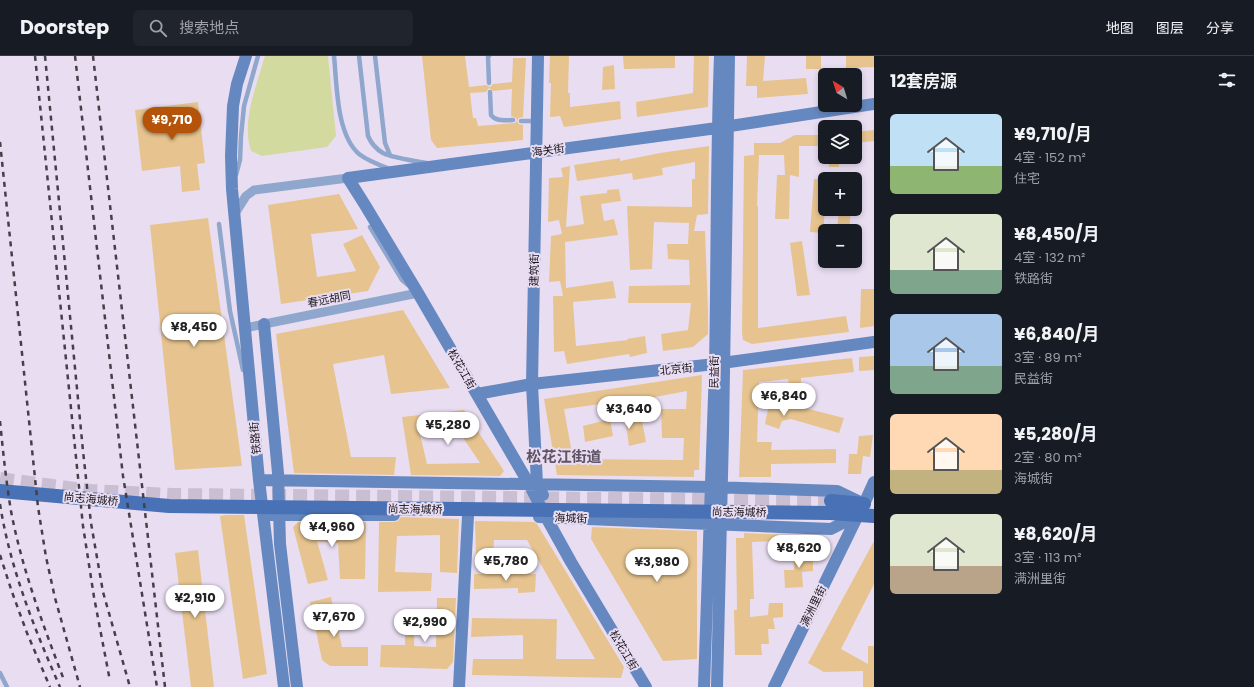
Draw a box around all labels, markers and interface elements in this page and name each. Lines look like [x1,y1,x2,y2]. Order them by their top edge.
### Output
search box [133,10,413,46]
text: Doorstep [20,14,109,41]
icon: search [147,17,169,39]
text: 搜索地点 [179,17,239,38]
text: 地图 [1106,18,1134,38]
text: 图层 [1156,18,1184,38]
text: 分享 [1206,18,1234,38]
north arrow [818,68,862,112]
map controls [818,68,862,268]
text: 12套房源 [890,69,957,93]
icon: filters [1216,69,1238,91]
pin: ¥9,710 [139,107,205,141]
text: ¥9,710 [152,110,192,129]
button: layers [818,120,862,164]
text: ¥9,710/月 [1014,122,1092,146]
icon: home [922,130,970,178]
street label: 海关街 [531,140,565,160]
text: 4室 · 152 m² [1014,148,1086,167]
text: 住宅 [1014,169,1040,188]
button: + [818,172,862,216]
text: ¥8,450/月 [1014,222,1100,246]
button: − [818,224,862,268]
icon: home [922,230,970,278]
text: 4室 · 132 m² [1014,248,1085,267]
street label: 建筑街 [526,253,542,287]
text: 铁路街 [1014,269,1053,288]
street label: 春远胡同 [306,287,352,311]
pin: ¥8,450 [161,314,227,348]
text: ¥8,450 [171,317,217,336]
text: ¥6,840/月 [1014,322,1099,346]
icon: home [922,330,970,378]
street label: 松花江街 [444,346,480,392]
text: 3室 · 89 m² [1014,348,1082,367]
street label: 民益街 [706,355,722,389]
street label: 北京街 [659,359,693,379]
text: 民益街 [1014,369,1053,388]
pin: ¥6,840 [751,383,817,417]
text: ¥6,840 [761,386,807,405]
pin: ¥3,640 [596,396,662,430]
text: ¥3,640 [606,399,652,418]
pin: ¥5,280 [415,412,481,446]
text: ¥5,280 [425,415,471,434]
street label: 铁路街 [246,421,264,455]
text: ¥5,280/月 [1014,422,1098,446]
icon: home [922,430,970,478]
district label: 松花江街道 [526,446,602,467]
text: 2室 · 80 m² [1014,448,1082,467]
text: 海城街 [1014,469,1053,488]
street label: 尚志海城桥 [63,489,119,509]
street label: 尚志海城桥 [387,501,443,517]
street label: 尚志海城桥 [711,504,767,520]
street label: 海城街 [554,509,588,527]
pin: ¥4,960 [299,514,365,548]
text: ¥4,960 [309,517,355,536]
text: ¥8,620/月 [1014,522,1098,546]
icon: home [922,530,970,578]
pin: ¥8,620 [766,535,832,569]
text: ¥8,620 [776,538,822,557]
pin: ¥5,780 [473,548,539,582]
text: 3室 · 113 m² [1014,548,1081,567]
pin: ¥3,980 [624,549,690,583]
text: ¥5,780 [484,551,528,570]
text: ¥3,980 [634,552,680,571]
text: 满洲里街 [1014,569,1066,588]
street label: 满洲里街 [796,583,830,629]
pin: ¥2,910 [162,585,228,619]
text: ¥2,910 [174,588,216,607]
pin: ¥7,670 [301,604,367,638]
text: ¥7,670 [312,607,356,626]
pin: ¥2,990 [392,609,458,643]
text: ¥2,990 [403,612,447,631]
street label: 松花江街 [606,627,642,673]

